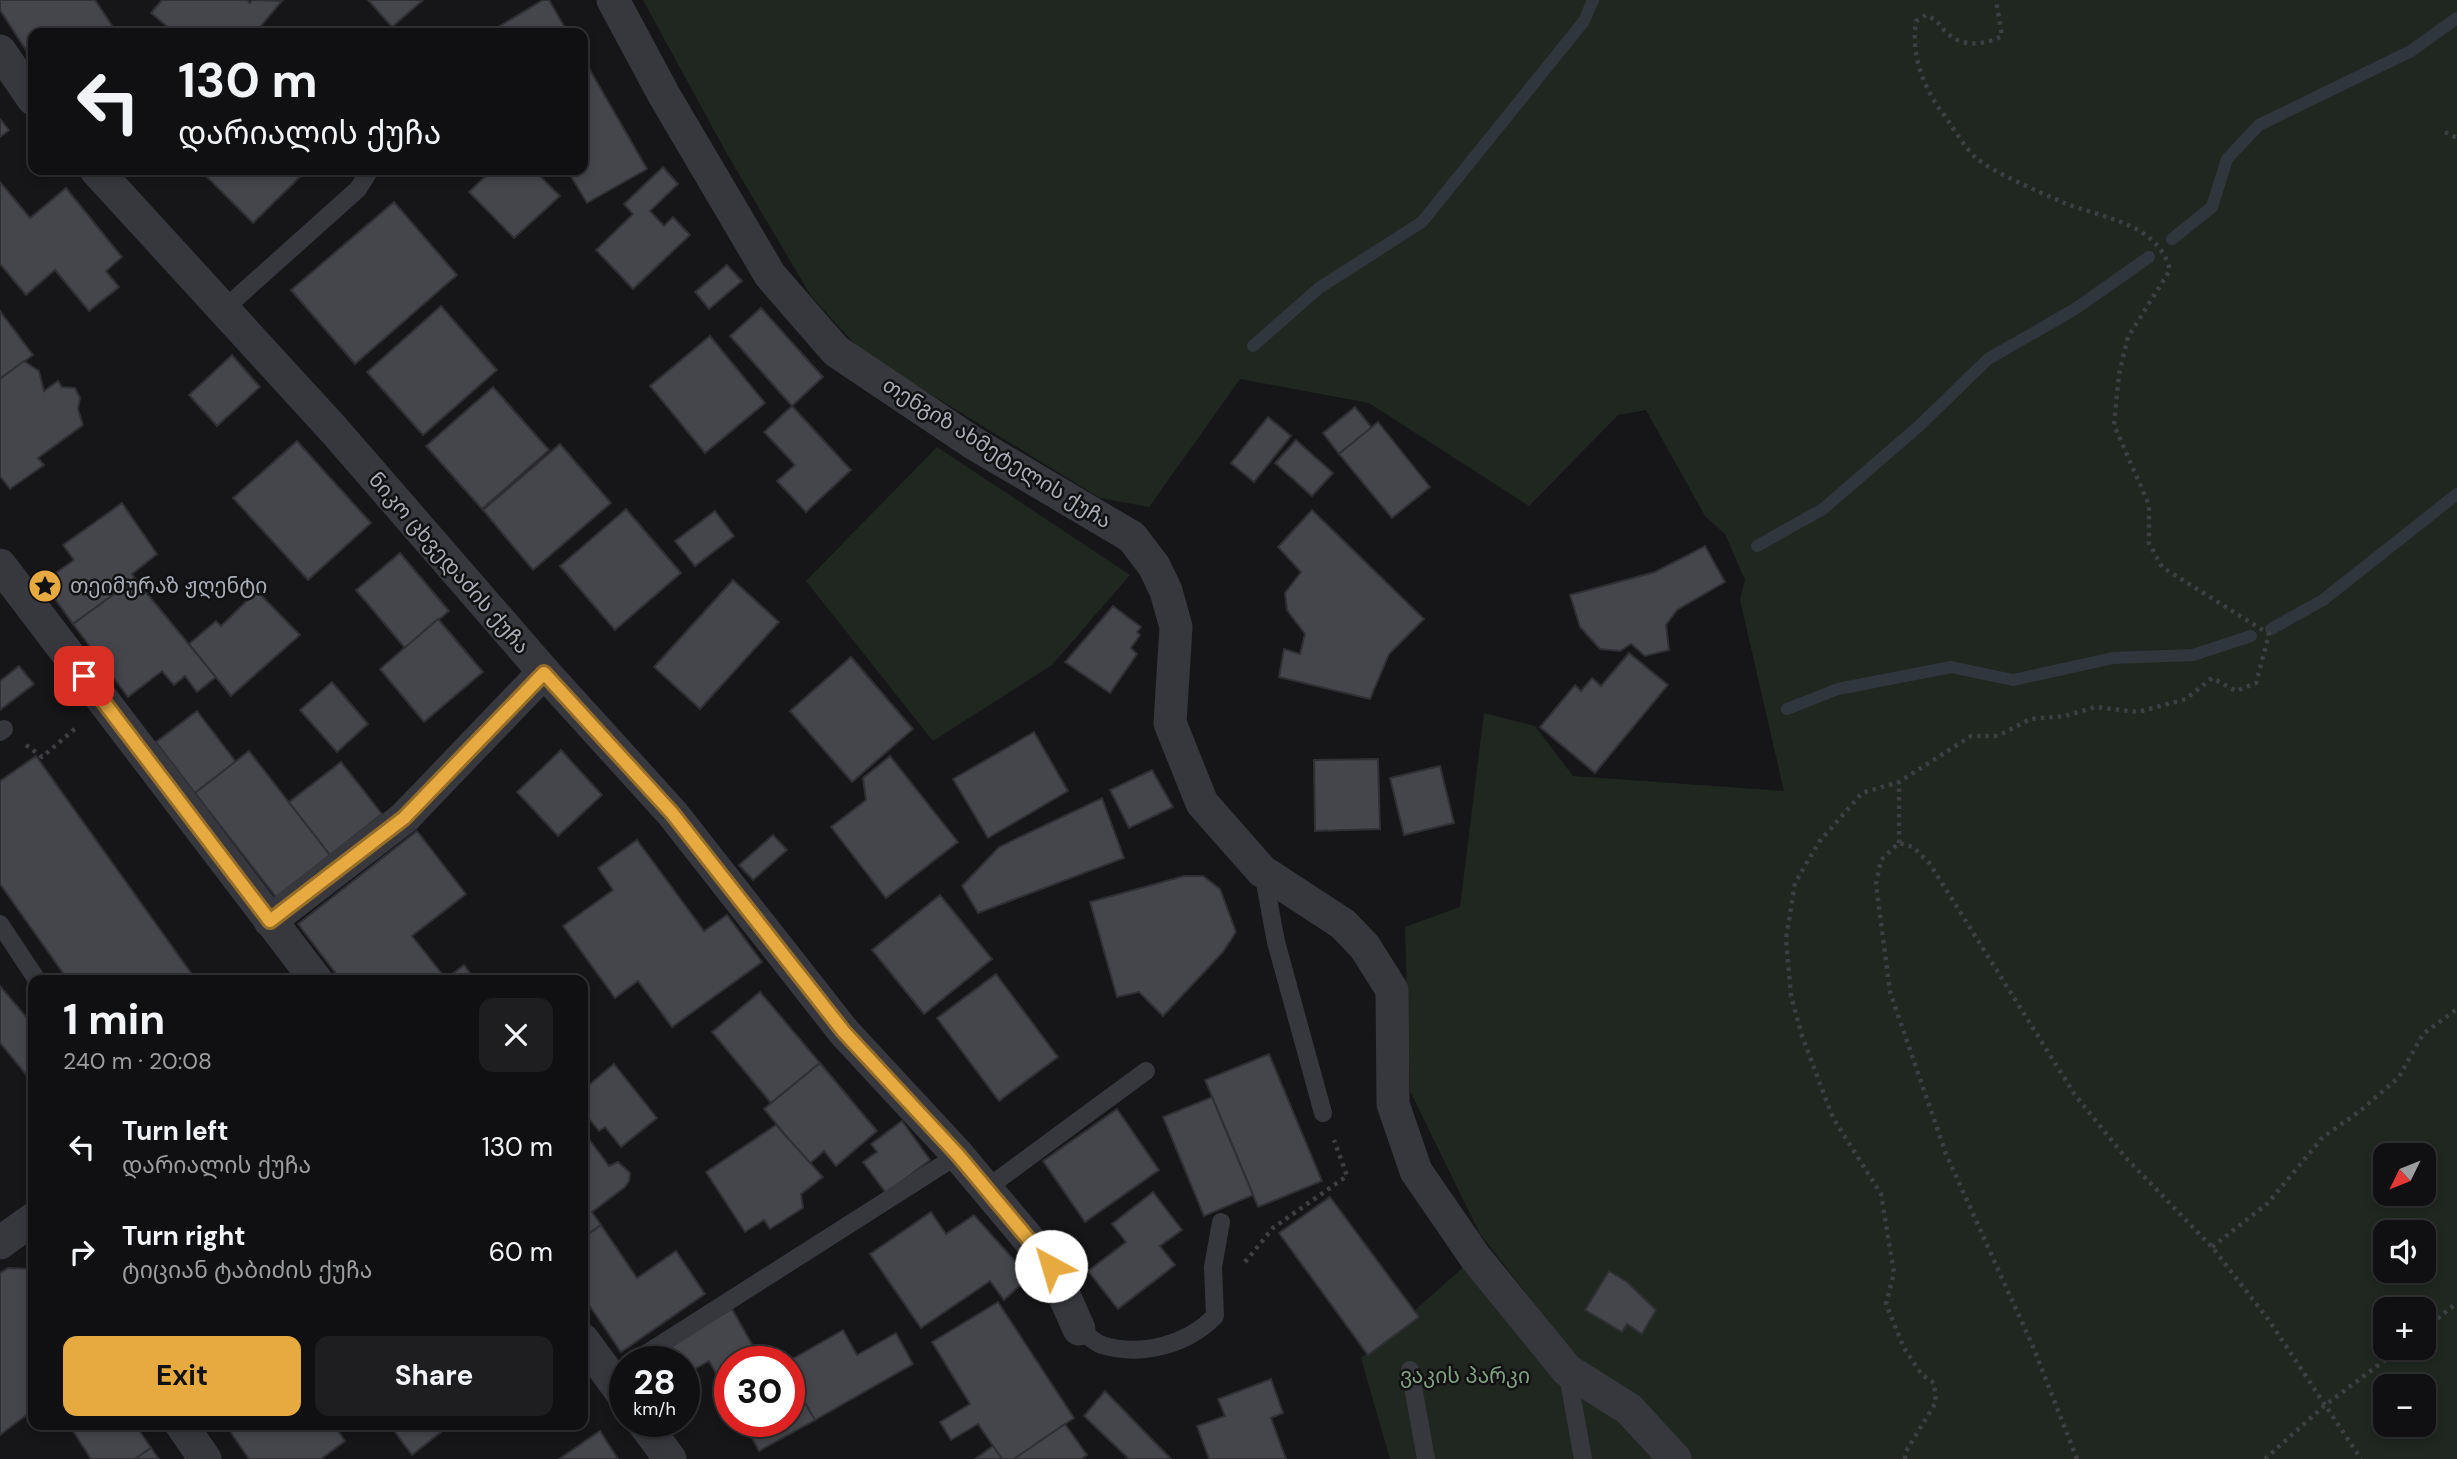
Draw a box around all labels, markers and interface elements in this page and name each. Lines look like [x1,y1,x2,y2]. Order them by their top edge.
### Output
text: 130 m [178,48,318,112]
icon: left [63,56,154,147]
text: დარიალის ქუჩა [178,112,441,154]
street label: თენგიზ ახმეტელის ქუჩა [877,371,1117,535]
street label: ნიკო ცხვედაძის ქუჩა [362,466,536,660]
place icon: თეიმურაზ ჟღენტი [26,567,64,605]
place label: თეიმურაზ ჟღენტი [70,572,267,600]
pin [54,646,114,706]
icon: arrive [65,657,103,695]
text: 1 min [63,992,165,1047]
button: close [479,998,553,1072]
text: 240 m · 20:08 [63,1046,212,1076]
text: Turn left [122,1114,229,1148]
icon: left [63,1128,101,1166]
text: 130 m [482,1130,553,1164]
north arrow [2373,1143,2436,1206]
map controls [2373,1143,2436,1437]
text: დარიალის ქუჩა [122,1150,311,1180]
text: Turn right [122,1219,246,1253]
button: sound [2373,1220,2436,1283]
position arrow [1014,1229,1088,1303]
icon: right [63,1233,101,1271]
text: 60 m [489,1235,553,1269]
text: ტიციან ტაბიძის ქუჩა [122,1255,372,1285]
button: + [2373,1297,2436,1360]
button: Exit [63,1336,301,1416]
button: Share [315,1336,553,1416]
speed limit sign: 30 [714,1346,805,1437]
text: 28 [633,1359,676,1405]
park label: ვაკის პარკი [1400,1362,1530,1390]
button: − [2373,1374,2436,1437]
text: km/h [633,1397,676,1421]

